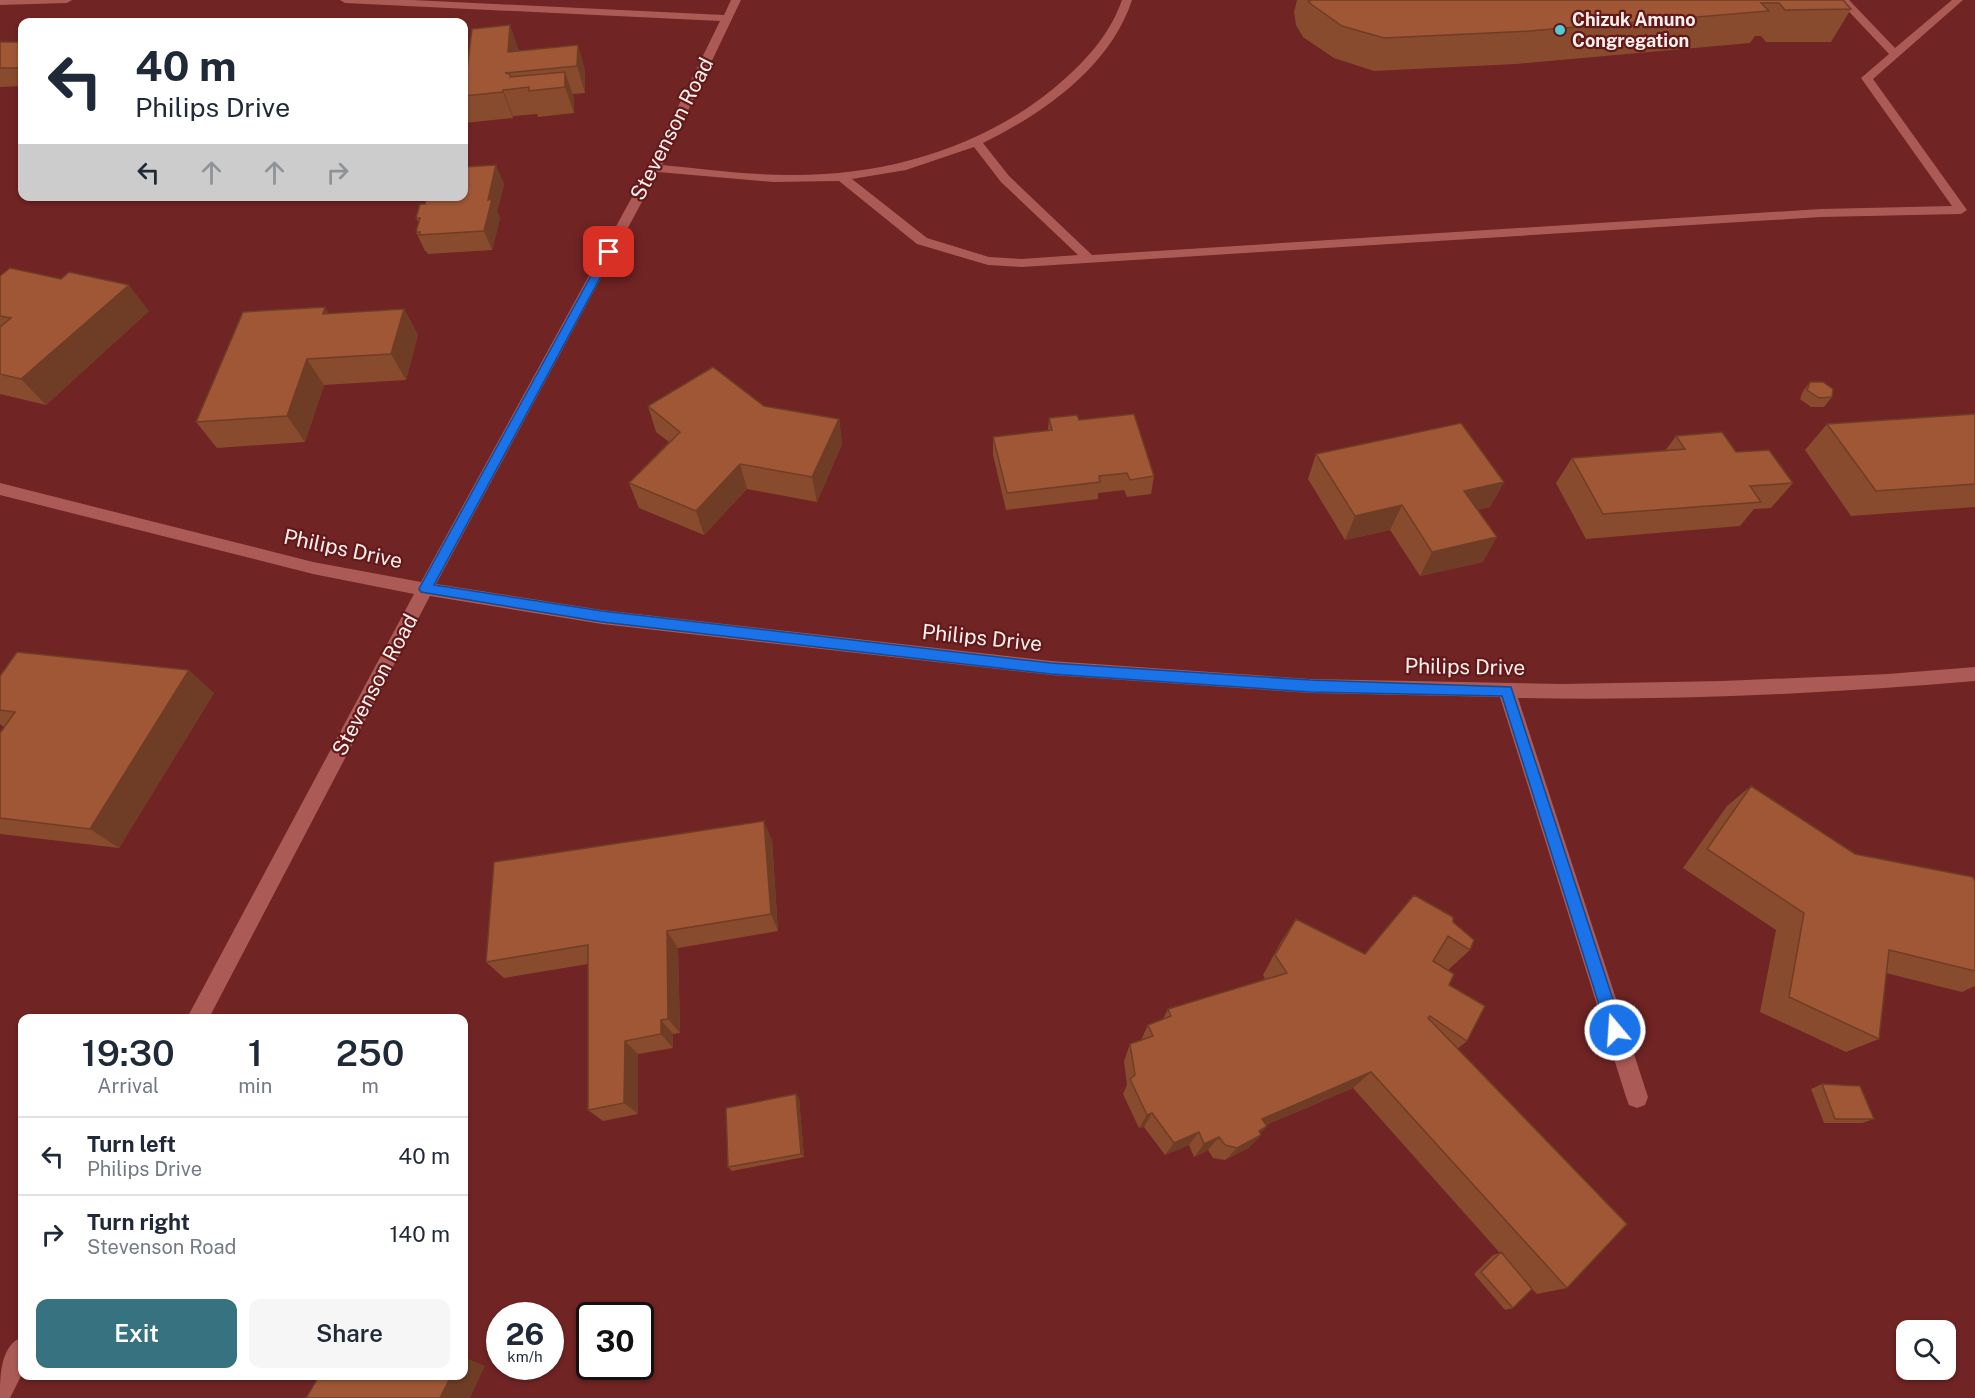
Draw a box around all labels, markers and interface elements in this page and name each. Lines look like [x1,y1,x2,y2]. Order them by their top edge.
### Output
place label: Chizuk Amuno Congregation [1572,9,1696,51]
marker: Chizuk Amuno Congregation [1553,23,1567,37]
text: 40 m [135,41,237,90]
icon: left [36,42,114,120]
street label: Stevenson Road [625,53,718,204]
text: Philips Drive [135,91,290,123]
icon: left [132,156,165,189]
icon: ahead [195,156,228,189]
icon: ahead [258,156,291,189]
icon: right [321,156,354,189]
pin [583,226,634,277]
icon: arrive [592,235,625,268]
street label: Philips Drive [281,524,405,573]
street label: Stevenson Road [327,610,422,760]
street label: Philips Drive [921,619,1043,656]
street label: Philips Drive [1404,653,1526,680]
position arrow [1583,998,1647,1062]
text: 19:30 [82,1032,175,1074]
text: 1 [248,1032,263,1074]
text: 250 [336,1032,404,1074]
text: Arrival [97,1074,159,1098]
text: min [238,1074,272,1098]
text: m [361,1074,379,1098]
text: Turn left [87,1131,176,1157]
icon: left [36,1140,69,1173]
text: 40 m [398,1143,450,1169]
text: Philips Drive [87,1157,202,1181]
text: Turn right [87,1209,190,1235]
icon: right [36,1218,69,1251]
text: 140 m [389,1221,450,1247]
text: Stevenson Road [87,1235,237,1259]
button: Exit [36,1299,237,1368]
button: Share [249,1299,450,1368]
speed limit sign: 30 [576,1302,654,1380]
text: 26 [506,1316,544,1352]
map controls [1896,1320,1956,1380]
button: search [1896,1320,1956,1380]
text: km/h [507,1348,543,1365]

